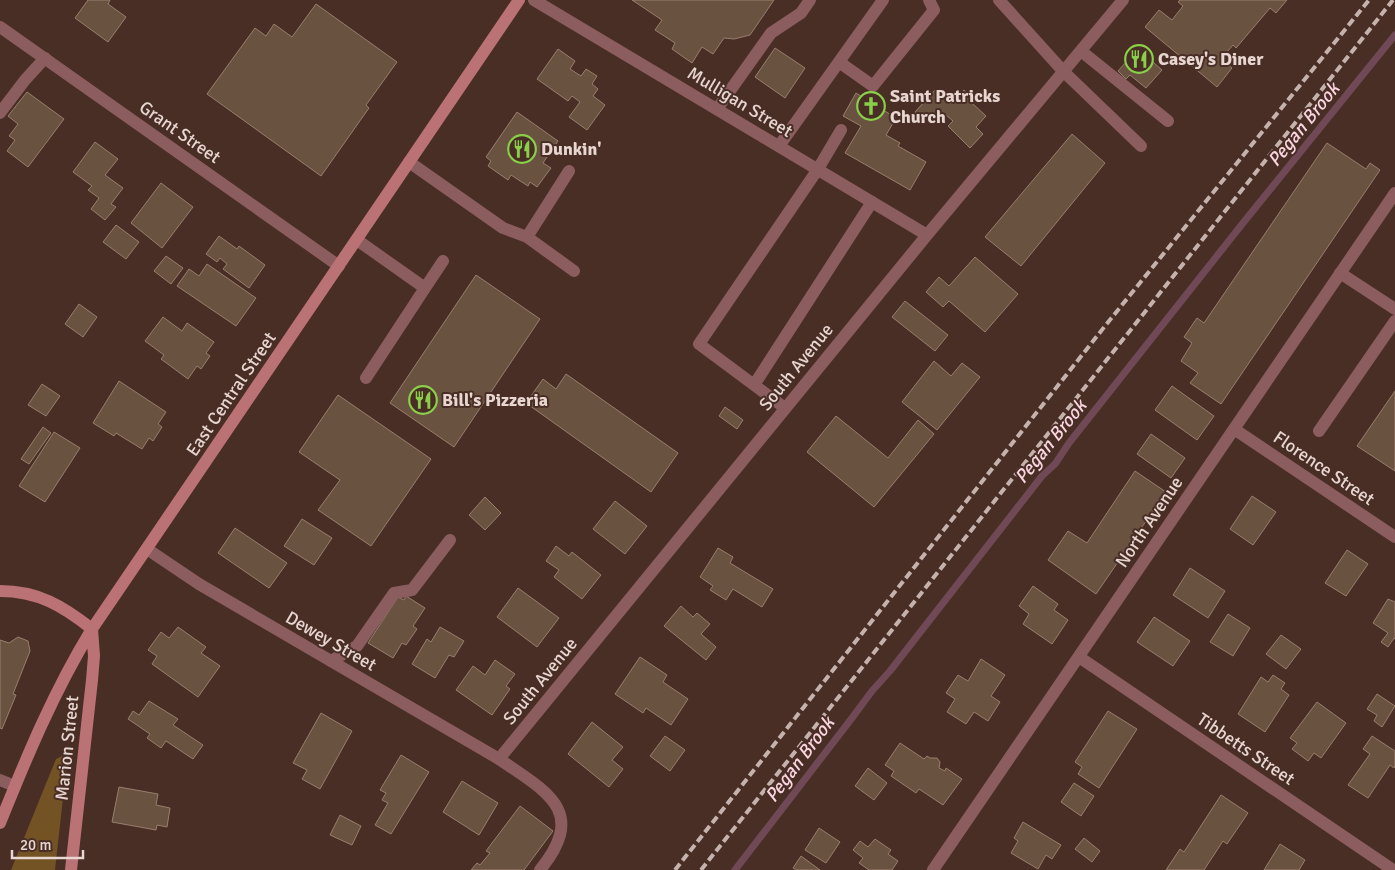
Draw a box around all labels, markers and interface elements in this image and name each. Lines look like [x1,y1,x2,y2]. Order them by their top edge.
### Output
restaurant icon: Casey's Diner [1124,44,1154,74]
place label: Casey's Diner [1158,48,1264,70]
street label: Mulligan Street [683,62,797,142]
water label: Pegan Brook [1263,77,1346,171]
place label: Saint Patricks Church [890,85,1000,128]
church icon: Saint Patricks Church [856,91,886,121]
street label: Grant Street [135,96,225,168]
restaurant icon: Dunkin' [507,134,537,164]
place label: Dunkin' [541,138,601,160]
street label: South Avenue [754,319,838,415]
street label: East Central Street [181,328,281,460]
restaurant icon: Bill's Pizzeria [408,385,438,415]
place label: Bill's Pizzeria [442,389,548,411]
water label: Pegan Brook [1010,394,1093,488]
street label: Florence Street [1269,426,1379,510]
street label: North Avenue [1111,472,1187,572]
street label: Dewey Street [282,606,380,676]
street label: South Avenue [498,633,582,729]
street label: Marion Street [51,694,83,802]
street label: Tibbetts Street [1193,708,1299,790]
water label: Pegan Brook [760,711,841,807]
scale bar [12,828,84,860]
text: 20 m [20,836,51,854]

